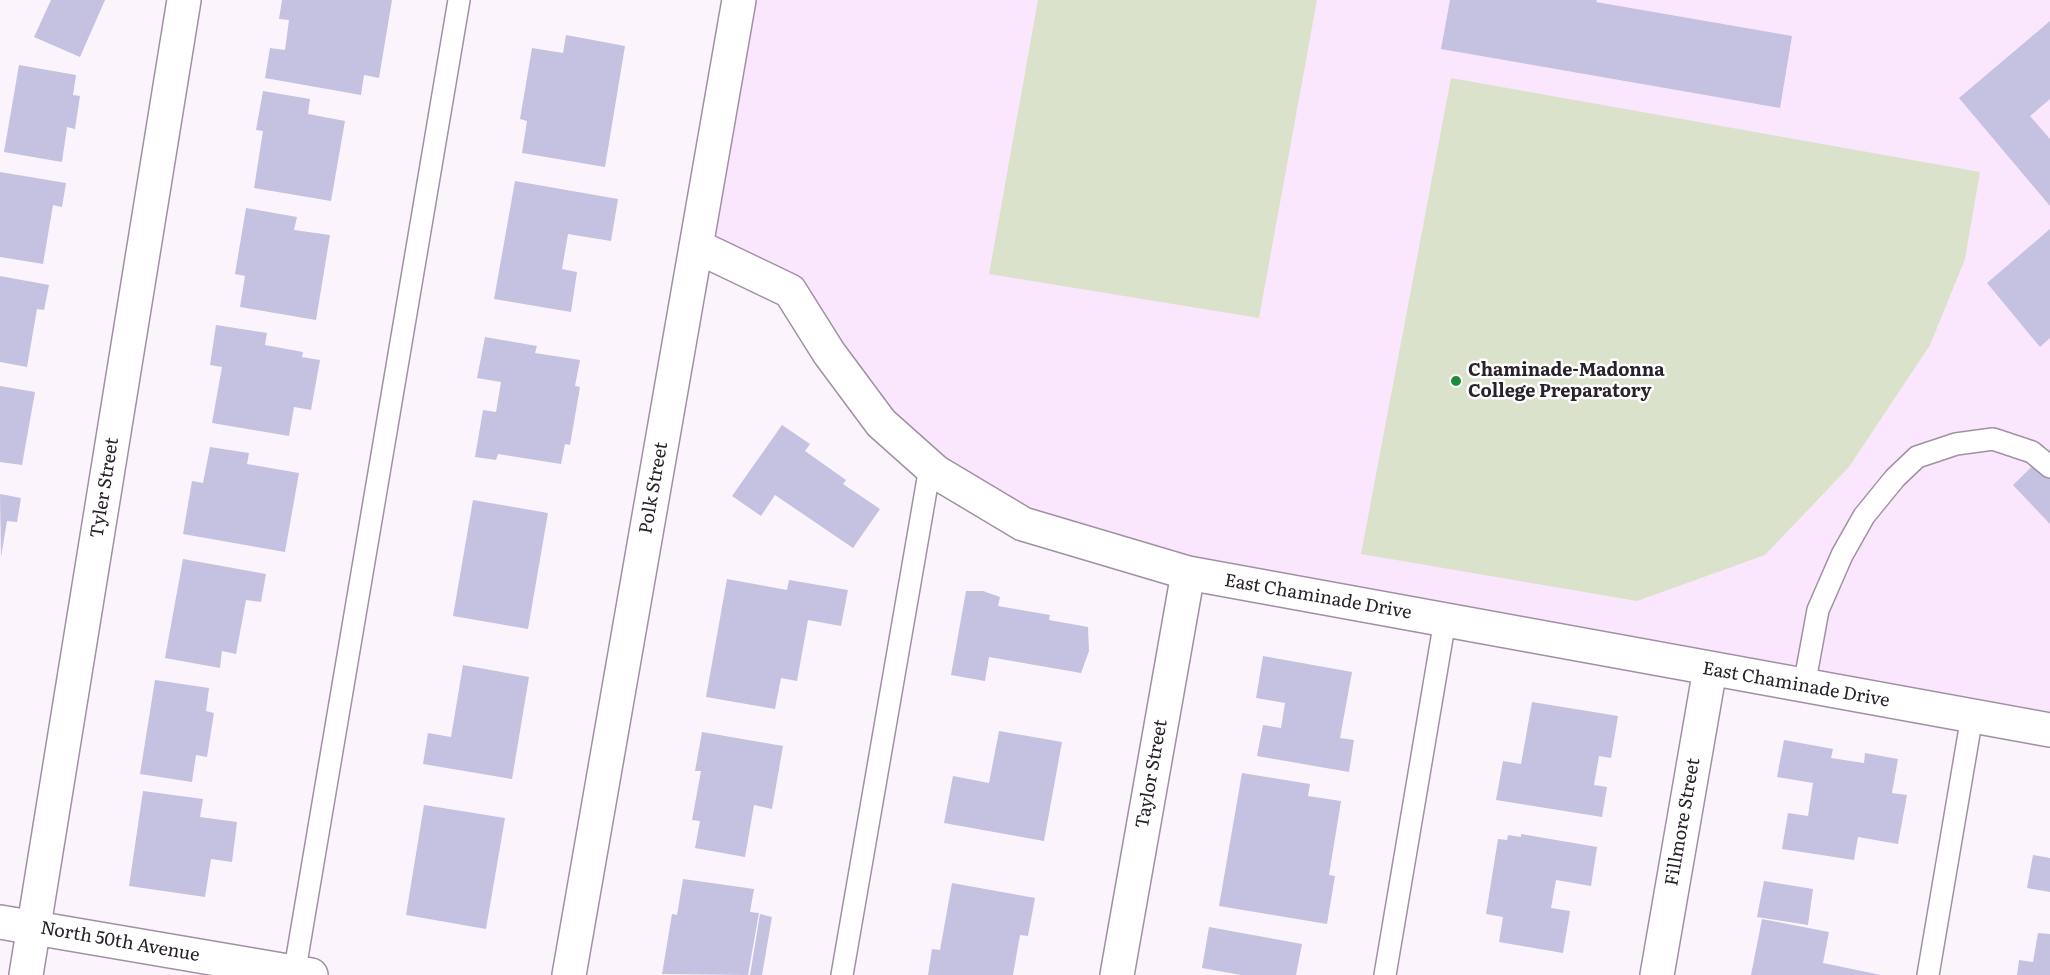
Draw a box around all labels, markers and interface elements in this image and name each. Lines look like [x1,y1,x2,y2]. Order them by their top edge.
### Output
place label: Chaminade-Madonna College Preparatory [1468,360,1665,403]
marker: Chaminade-Madonna College Preparatory [1449,374,1463,388]
street label: Tyler Street [86,436,124,540]
street label: Polk Street [635,440,673,536]
street label: East Chaminade Drive [1223,570,1413,624]
street label: East Chaminade Drive [1701,658,1891,712]
street label: Taylor Street [1132,718,1172,830]
street label: Fillmore Street [1661,756,1705,888]
street label: North 50th Avenue [39,917,201,967]

